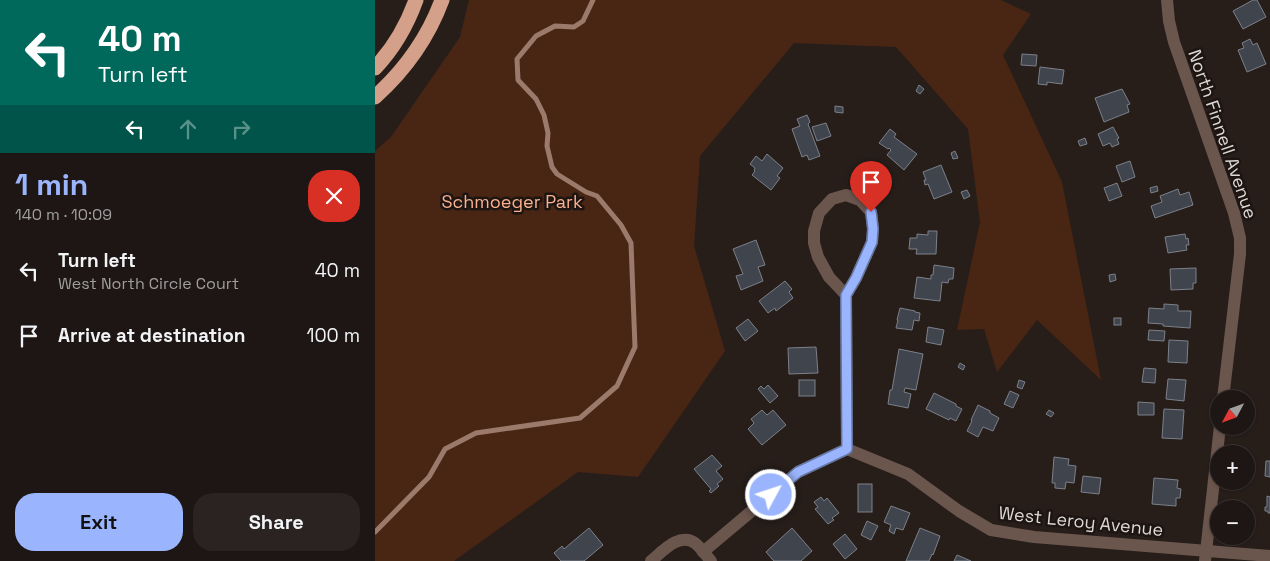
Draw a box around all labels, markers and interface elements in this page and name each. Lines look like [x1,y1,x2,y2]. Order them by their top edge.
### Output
text: 40 m [98,17,182,61]
icon: left [15,20,80,85]
street label: North Finnell Avenue [1183,46,1263,222]
text: Turn left [98,60,188,88]
icon: left [121,115,149,143]
icon: ahead [174,115,202,143]
icon: right [227,115,255,143]
pin [850,161,892,212]
text: 1 min [15,165,88,204]
icon: arrive [857,168,885,196]
button: close [308,170,360,222]
park label: Schmoeger Park [441,190,583,213]
text: 140 m · 10:09 [15,204,112,225]
text: Turn left [58,248,136,273]
icon: left [15,257,43,285]
text: 40 m [315,258,360,283]
text: West North Circle Court [58,273,239,294]
icon: arrive [15,322,43,350]
text: Arrive at destination [58,323,246,348]
text: 100 m [306,323,360,348]
north arrow [1210,390,1255,435]
map controls [1210,390,1255,545]
button: + [1210,445,1255,490]
position arrow [744,468,796,520]
button: Exit [15,493,183,551]
button: Share [193,493,360,551]
button: − [1210,500,1255,545]
street label: West Leroy Avenue [998,501,1164,541]

